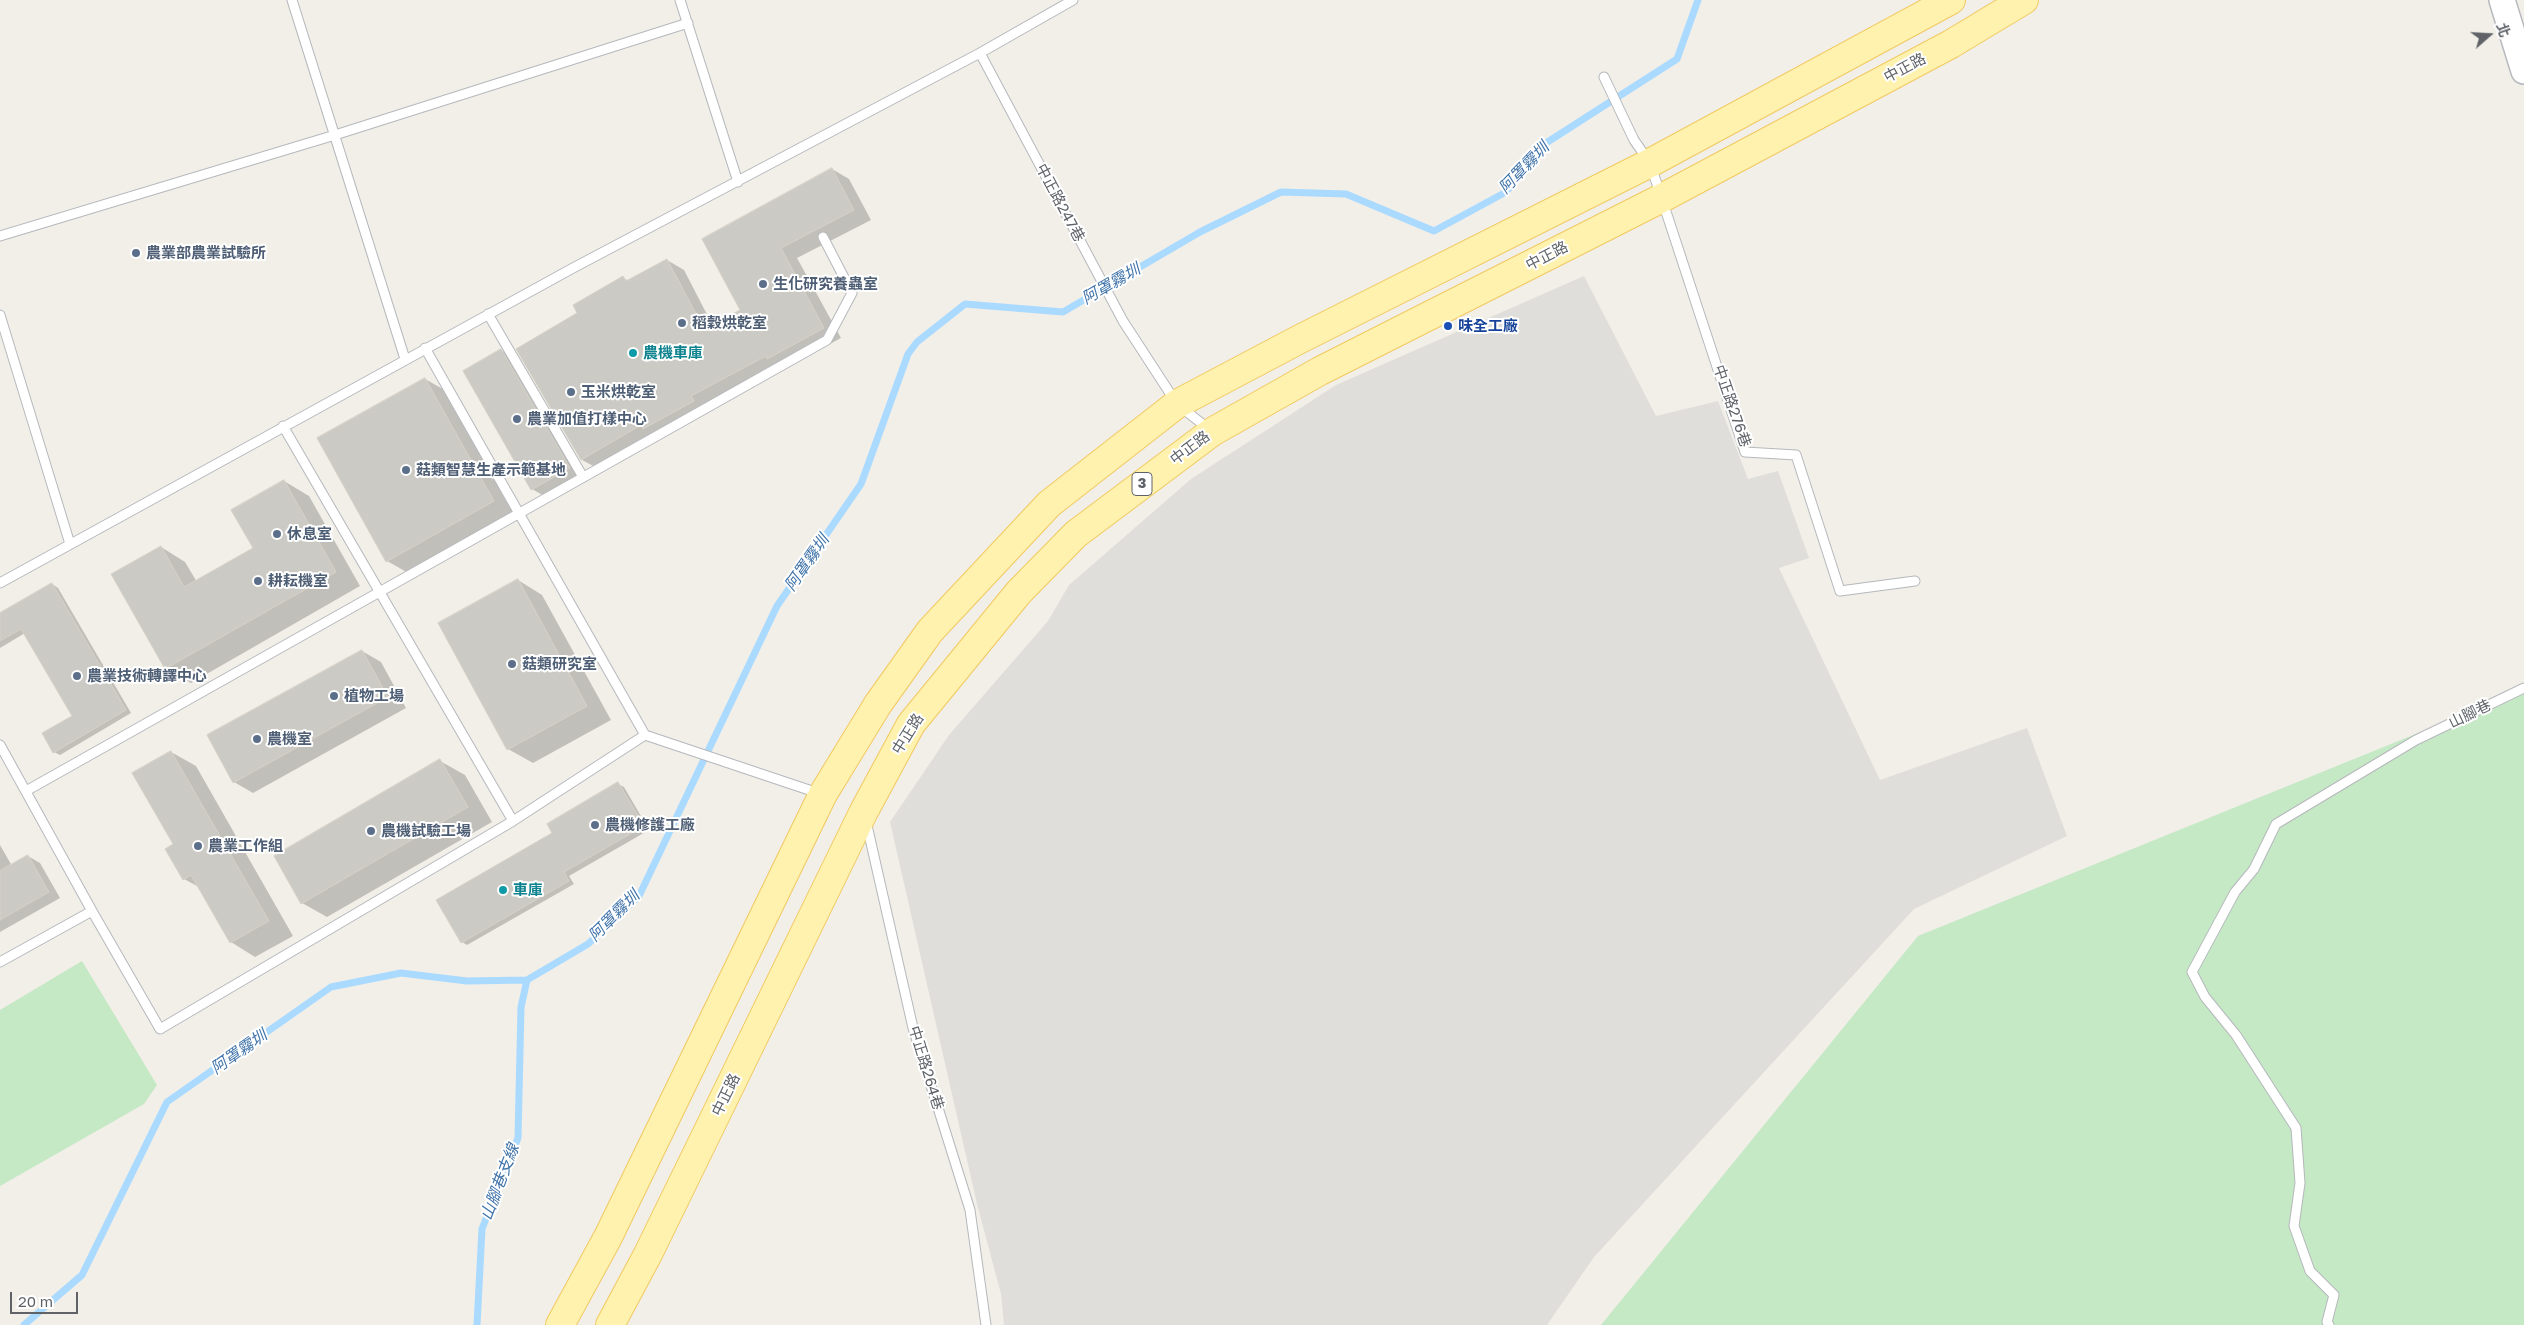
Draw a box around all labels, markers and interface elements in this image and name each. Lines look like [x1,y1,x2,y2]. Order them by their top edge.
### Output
north arrow [2464,10,2514,60]
text: 北 [2493,21,2514,39]
street label: 中正路 [1881,49,1929,87]
water label: 阿罩霧圳 [1495,138,1553,198]
street label: 中正路247巷 [1032,161,1088,245]
street label: 中正路 [1523,238,1571,274]
place label: 農業部農業試驗所 [146,244,266,262]
marker: 農業部農業試驗所 [130,247,142,259]
water label: 阿罩霧圳 [1078,260,1144,308]
place label: 生化研究養蟲室 [773,275,878,293]
marker: 生化研究養蟲室 [757,278,769,290]
place label: 稻穀烘乾室 [692,314,767,332]
marker: 稻穀烘乾室 [676,317,688,329]
place label: 味全工廠 [1458,317,1518,335]
marker: 味全工廠 [1442,320,1454,332]
place label: 農機車庫 [643,344,703,362]
marker: 農機車庫 [627,347,639,359]
street label: 中正路276巷 [1710,363,1754,449]
place label: 玉米烘乾室 [581,383,656,401]
marker: 玉米烘乾室 [565,386,577,398]
place label: 農業加值打樣中心 [527,410,647,428]
marker: 農業加值打樣中心 [511,413,523,425]
street label: 中正路 [1167,427,1213,469]
place label: 菇類智慧生產示範基地 [416,461,566,479]
marker: 菇類智慧生產示範基地 [400,464,412,476]
road number: 3 [1132,472,1152,496]
place label: 休息室 [287,525,332,543]
marker: 休息室 [271,528,283,540]
water label: 阿罩霧圳 [781,531,833,595]
place label: 耕耘機室 [268,572,328,590]
marker: 耕耘機室 [252,575,264,587]
place label: 菇類研究室 [522,655,597,673]
marker: 菇類研究室 [506,658,518,670]
place label: 農業技術轉譯中心 [87,667,207,685]
marker: 農業技術轉譯中心 [71,670,83,682]
place label: 植物工場 [344,687,404,705]
marker: 植物工場 [328,690,340,702]
street label: 山腳巷 [2446,696,2494,732]
street label: 中正路 [888,710,928,758]
place label: 農機室 [267,730,312,748]
marker: 農機室 [251,733,263,745]
place label: 農機修護工廠 [605,816,695,834]
marker: 農機修護工廠 [589,819,601,831]
place label: 農機試驗工場 [381,822,471,840]
marker: 農機試驗工場 [365,825,377,837]
place label: 農業工作組 [208,837,283,855]
marker: 農業工作組 [192,840,204,852]
place label: 車庫 [513,881,543,899]
marker: 車庫 [497,884,509,896]
water label: 阿罩霧圳 [585,887,643,945]
street label: 中正路264巷 [905,1024,947,1112]
water label: 阿罩霧圳 [207,1026,271,1078]
street label: 中正路 [708,1071,744,1119]
water label: 山腳巷支線 [477,1141,523,1223]
scale bar [12,1282,80,1314]
text: 20 m [18,1292,53,1310]

